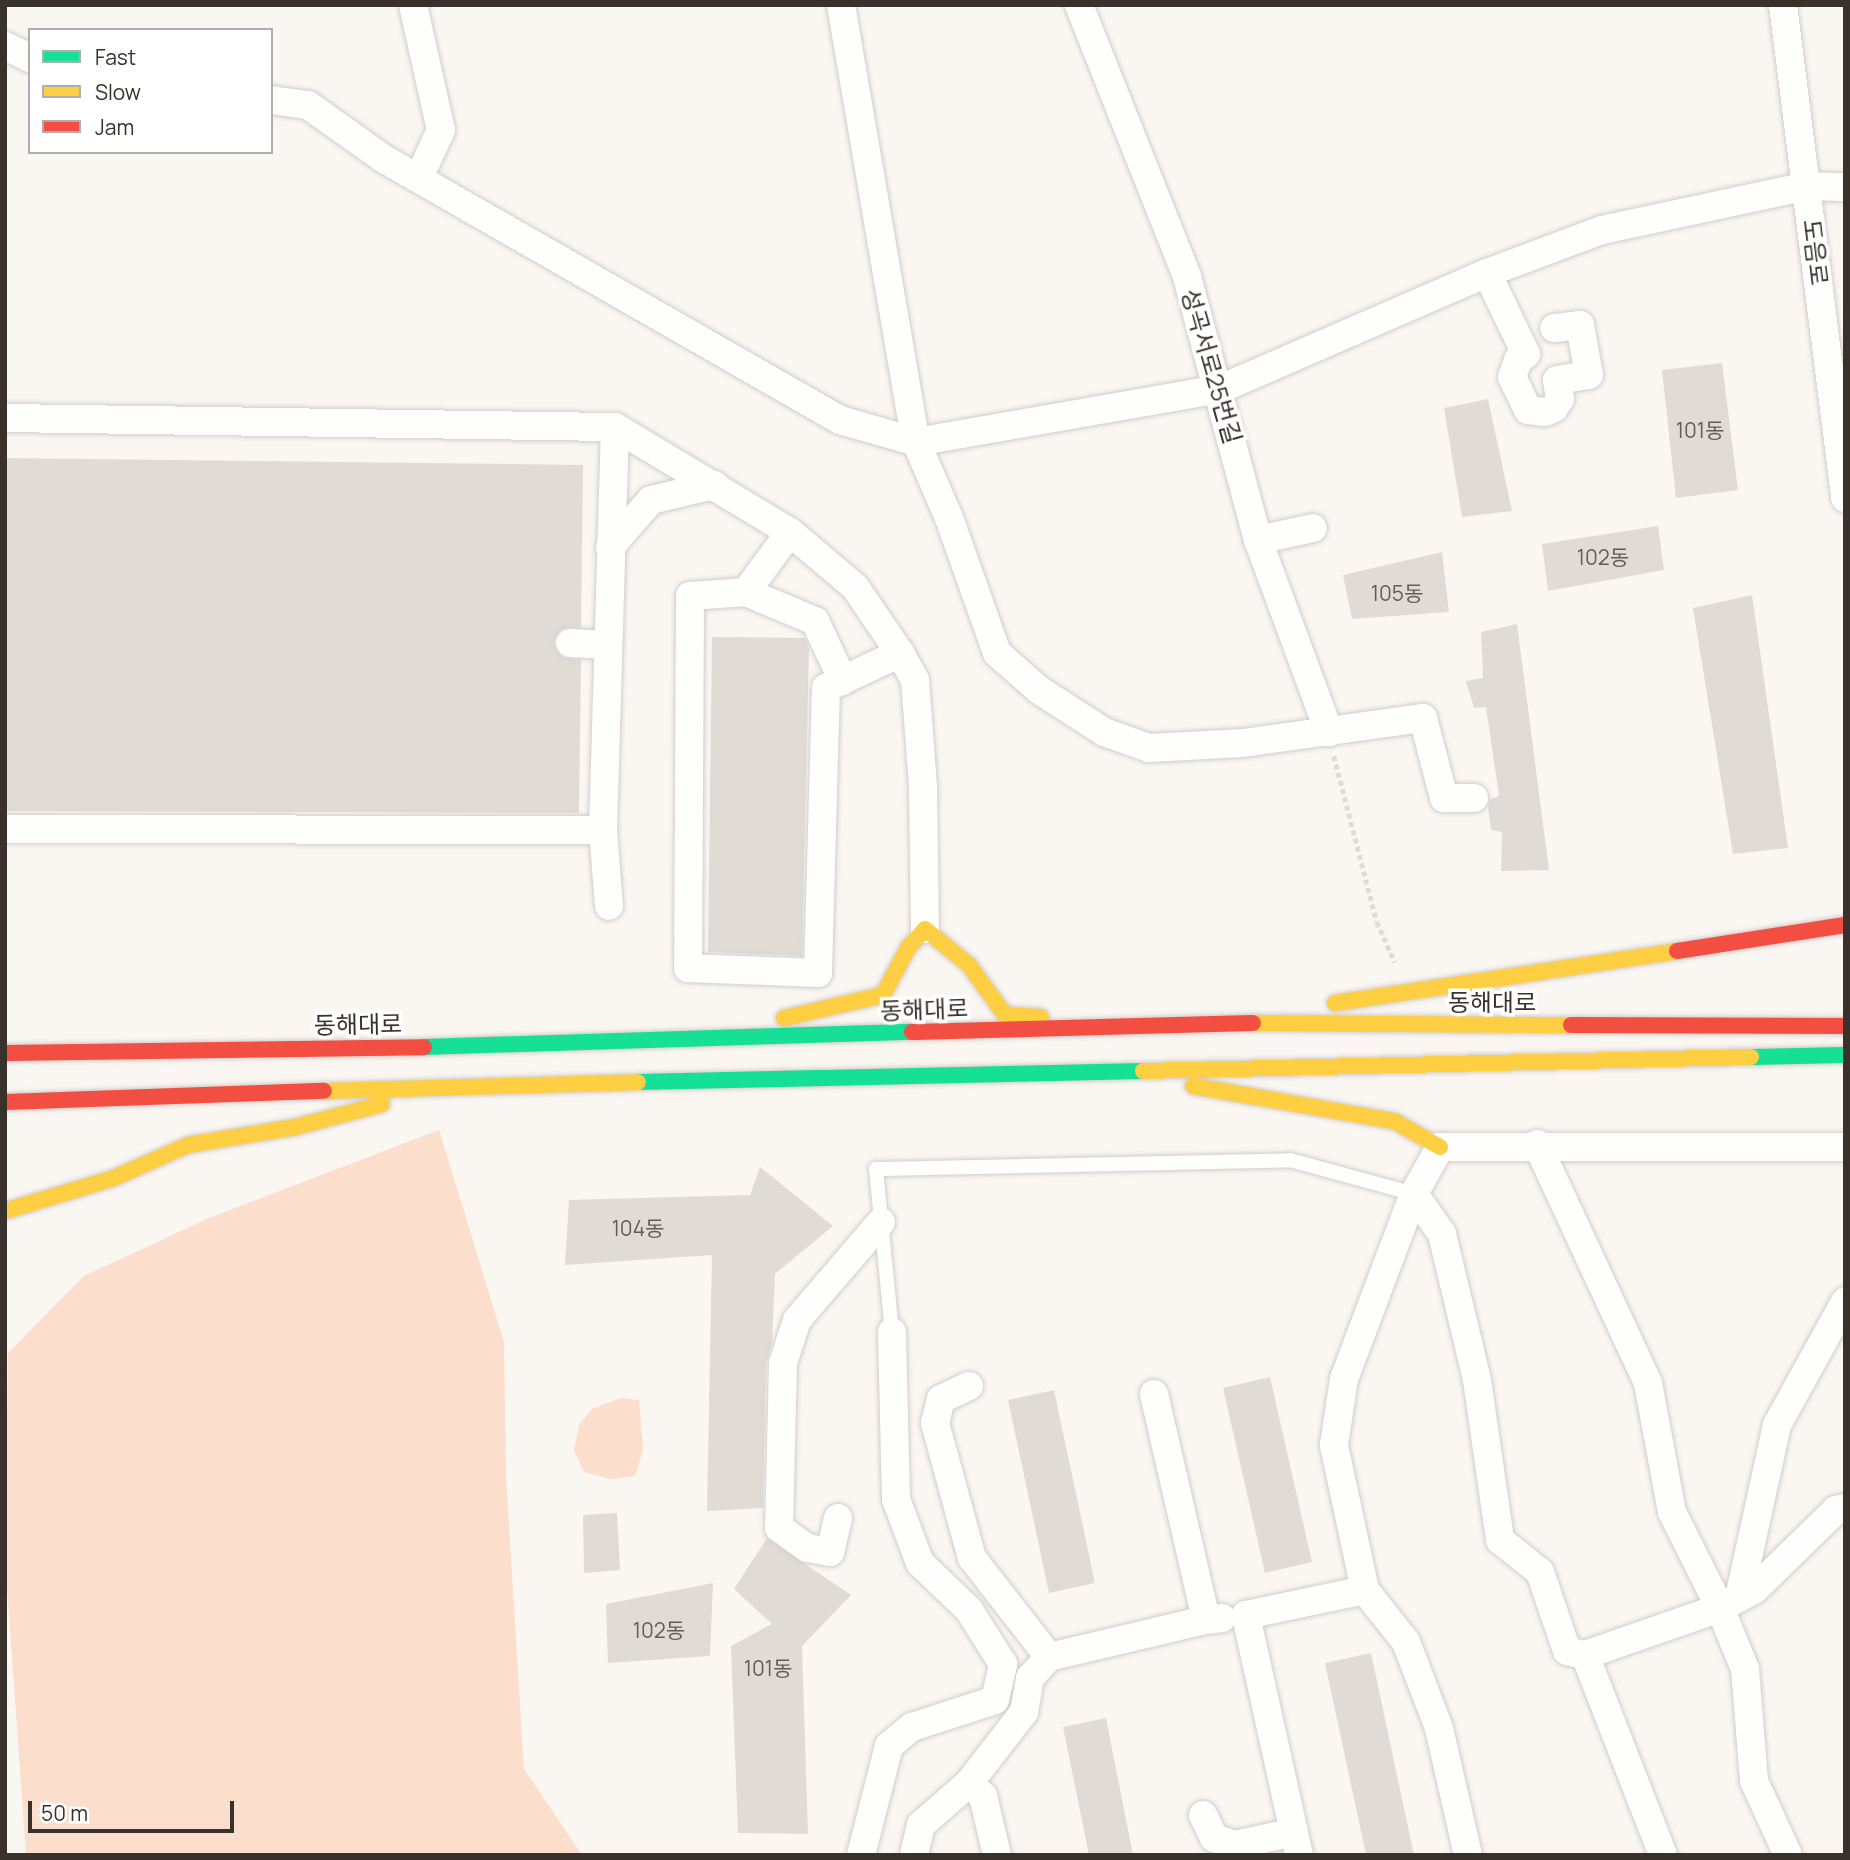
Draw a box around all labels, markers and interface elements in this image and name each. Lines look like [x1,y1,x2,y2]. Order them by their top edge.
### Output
legend [28,28,273,154]
text: Fast [95,43,136,71]
text: Slow [95,78,141,106]
text: Jam [95,113,134,141]
street label: 도음로 [1798,217,1834,287]
street label: 성곡서로25번길 [1176,285,1248,447]
house number: 101동 [1676,417,1724,443]
house number: 102동 [1577,544,1629,570]
house number: 105동 [1371,580,1423,606]
street label: 동해대로 [1448,988,1536,1016]
street label: 동해대로 [879,993,969,1025]
street label: 동해대로 [314,1009,402,1039]
house number: 104동 [612,1215,664,1241]
house number: 102동 [633,1617,685,1643]
house number: 101동 [744,1655,792,1681]
scale bar [32,1786,238,1830]
text: 50 m [41,1799,88,1827]

